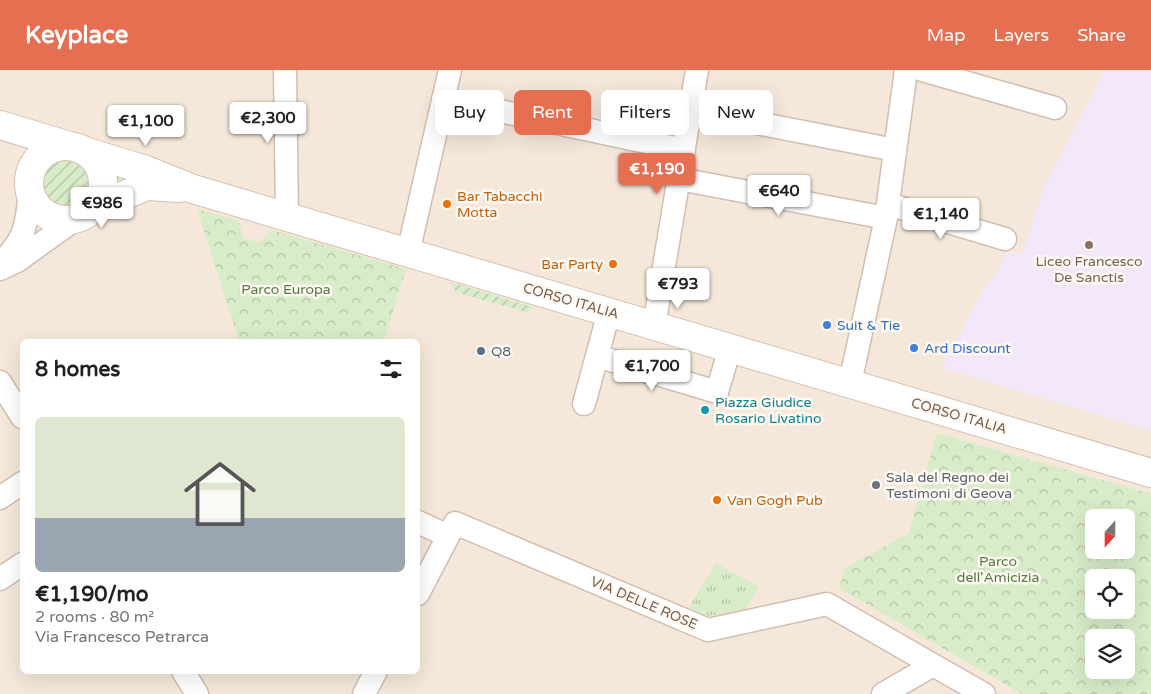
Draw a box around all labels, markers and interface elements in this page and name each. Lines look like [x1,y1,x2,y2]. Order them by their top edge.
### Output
text: Keyplace [25,21,128,50]
text: Map [927,24,966,46]
text: Layers [994,24,1049,46]
text: Share [1077,24,1126,46]
chip: Buy [435,90,504,135]
chip: Rent [514,90,591,135]
chip: Filters [601,90,689,135]
chip: New [699,90,773,135]
pin: €2,300 [227,102,309,144]
pin: €1,100 [105,104,187,147]
text: €2,300 [240,108,296,128]
text: €1,100 [118,111,174,131]
pin: €1,190 [616,152,698,195]
text: €1,190 [629,159,685,179]
pin: €640 [749,174,809,217]
text: €640 [758,181,800,201]
pin: €986 [72,186,132,229]
place label: Bar Tabacchi Motta [457,188,542,221]
text: €986 [81,193,123,213]
marker: Bar Tabacchi Motta [441,198,453,210]
pin: €1,140 [900,198,982,240]
text: €1,140 [913,204,969,224]
marker: Liceo Francesco De Sanctis [1083,239,1095,251]
place label: Liceo Francesco De Sanctis [1036,253,1142,286]
place label: Bar Party [541,256,603,273]
marker: Bar Party [607,258,619,270]
pin: €793 [648,268,708,310]
text: €793 [657,274,699,294]
street label: CORSO ITALIA [521,279,621,323]
park label: Parco Europa [241,281,331,298]
place label: Suit & Tie [837,317,900,334]
marker: Suit & Tie [821,319,833,331]
place label: Ard Discount [924,340,1011,357]
marker: Ard Discount [908,342,920,354]
place label: Q8 [491,343,511,360]
marker: Q8 [475,345,487,357]
pin: €1,700 [611,350,693,392]
icon: filters [377,355,405,383]
text: €1,700 [624,356,680,376]
text: 8 homes [35,357,120,382]
place label: Piazza Giudice Rosario Livatino [715,394,822,427]
street label: CORSO ITALIA [909,394,1009,438]
marker: Piazza Giudice Rosario Livatino [699,404,711,416]
icon: home [175,449,265,539]
place label: Sala del Regno dei Testimoni di Geova [886,469,1012,502]
marker: Sala del Regno dei Testimoni di Geova [870,479,882,491]
place label: Van Gogh Pub [727,492,823,509]
marker: Van Gogh Pub [711,494,723,506]
north arrow [1085,509,1135,559]
map controls [1085,509,1135,679]
park label: Parco dell'Amicizia [957,553,1039,586]
button: locate [1085,569,1135,619]
street label: VIA DELLE ROSE [588,573,700,633]
text: €1,190/mo [35,582,149,607]
text: 2 rooms · 80 m² [35,607,154,627]
text: Via Francesco Petrarca [35,627,209,647]
button: layers [1085,629,1135,679]

